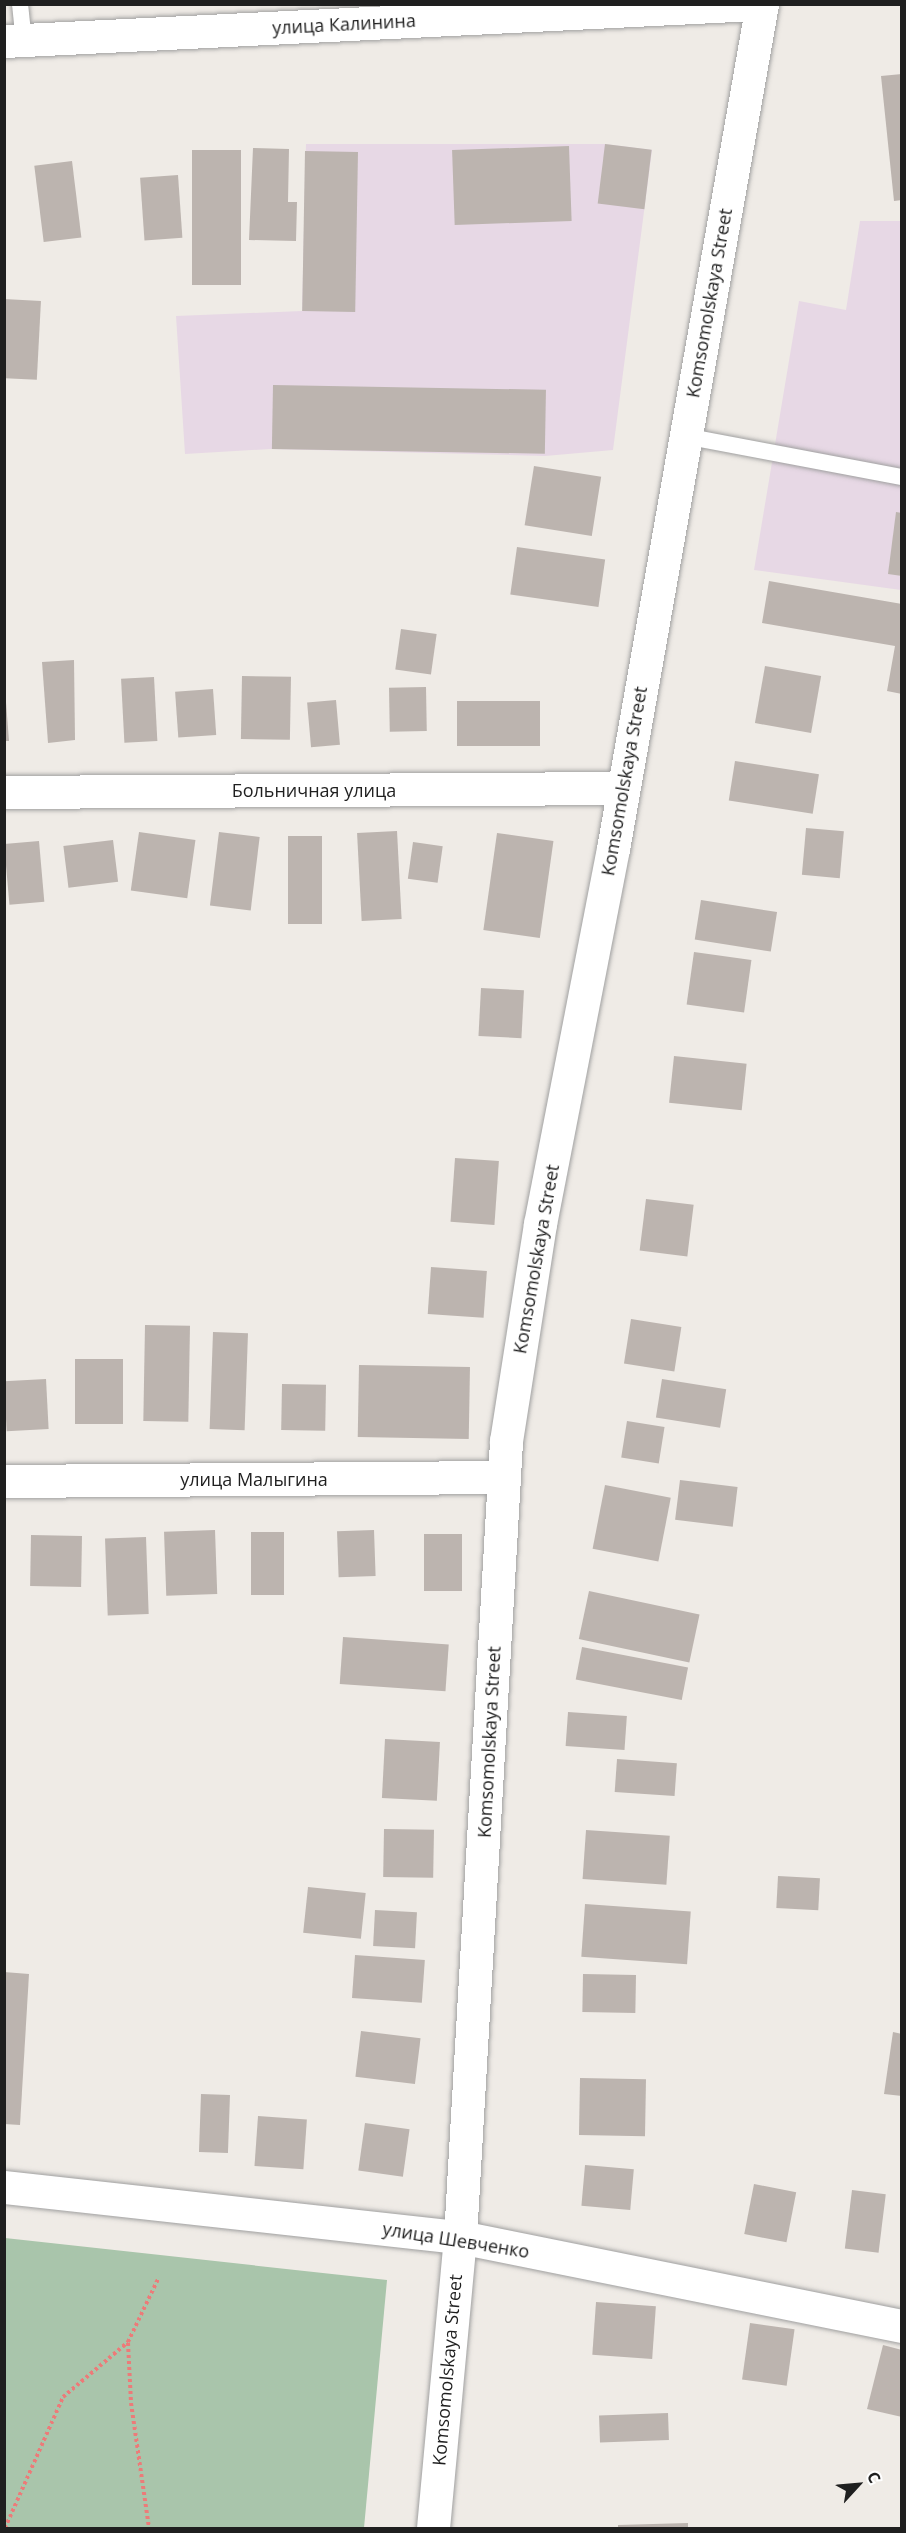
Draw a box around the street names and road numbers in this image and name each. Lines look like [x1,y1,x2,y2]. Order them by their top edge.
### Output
street label: улица Калинина [272,9,416,39]
street label: Komsomolskaya Street [682,207,736,399]
street label: Komsomolskaya Street [597,685,651,877]
street label: Больничная улица [232,779,396,801]
street label: Komsomolskaya Street [509,1163,563,1355]
street label: улица Малыгина [180,1468,328,1490]
street label: Komsomolskaya Street [473,1646,505,1838]
street label: улица Шевченко [381,2218,531,2262]
street label: Komsomolskaya Street [428,2273,466,2467]

